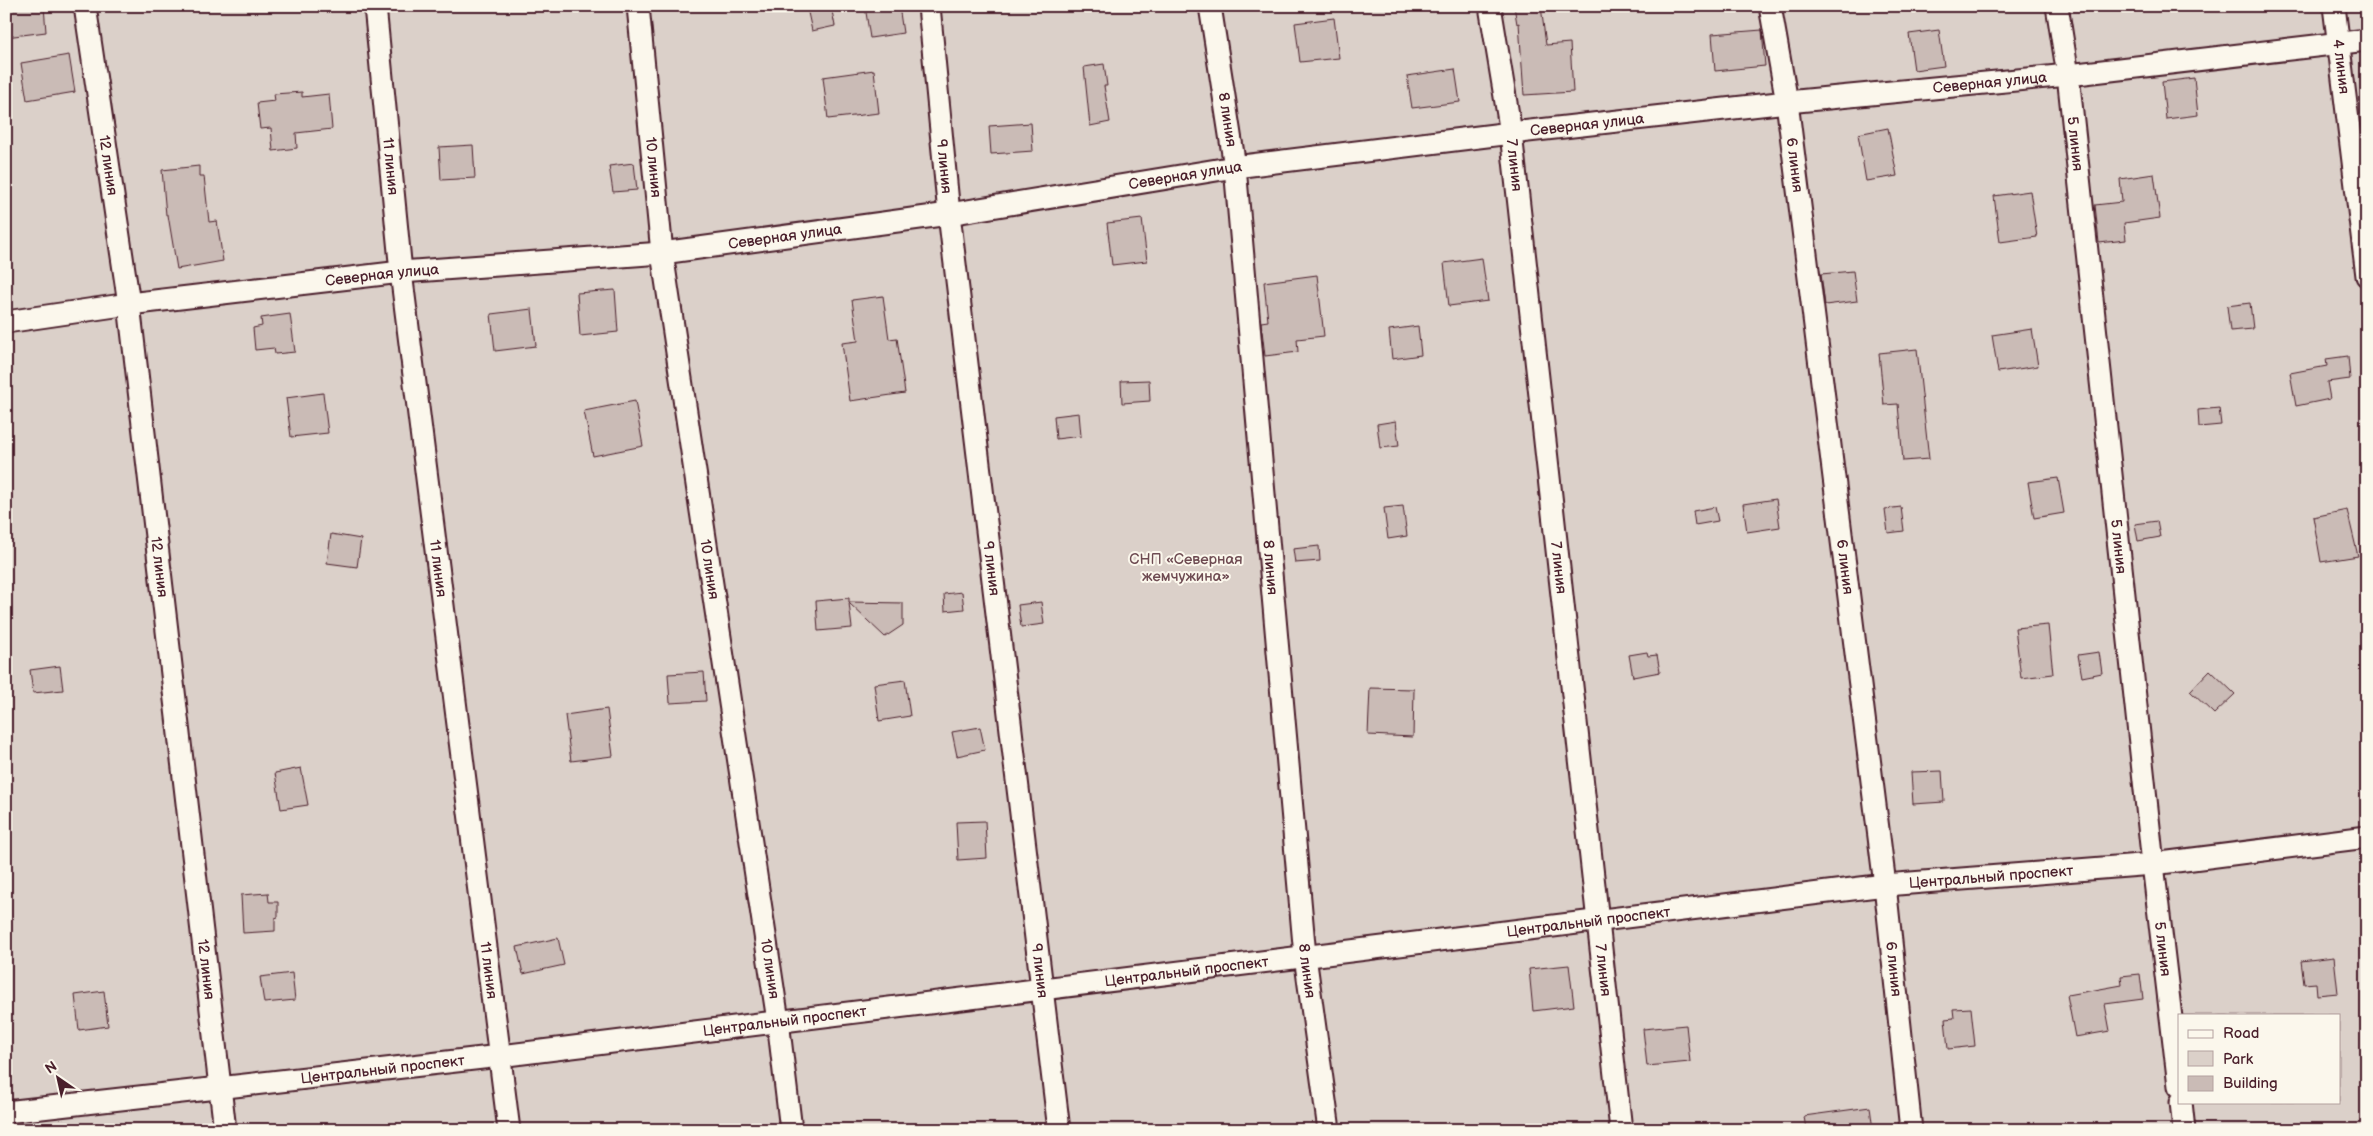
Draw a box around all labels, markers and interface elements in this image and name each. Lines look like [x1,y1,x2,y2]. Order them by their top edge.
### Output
street label: 4 линия [2329,38,2354,95]
street label: Северная улица [1932,68,2048,97]
street label: 8 линия [1214,91,1241,148]
street label: Северная улица [1529,109,1645,140]
street label: 5 линия [2063,115,2088,172]
street label: 12 линия [95,134,122,197]
street label: 10 линия [641,136,666,198]
street label: 6 линия [1782,136,1808,194]
street label: 11 линия [378,137,403,196]
street label: 9 линия [932,138,956,194]
street label: 7 линия [1502,138,1527,192]
street label: Северная улица [1127,157,1243,194]
street label: Северная улица [727,219,843,253]
street label: Северная улица [324,260,440,290]
street label: 5 линия [2106,518,2131,575]
street label: 12 линия [147,536,173,598]
street label: 10 линия [696,538,724,601]
street label: 6 линия [1832,538,1858,596]
street label: 11 линия [425,539,451,598]
street label: 8 линия [1259,539,1282,596]
street label: 9 линия [979,540,1004,597]
street label: 7 линия [1547,540,1571,595]
park label: СНП «Северная жемчужина» [1129,550,1243,586]
street label: Центральный проспект [1908,861,2074,893]
street label: Центральный проспект [1506,902,1672,941]
street label: 5 линия [2150,921,2176,977]
street label: 10 линия [756,937,784,1000]
street label: 12 линия [193,938,219,1001]
street label: 11 линия [476,940,502,1000]
street label: 6 линия [1882,940,1906,997]
street label: 9 линия [1027,942,1053,999]
street label: 8 линия [1294,943,1320,999]
street label: 7 линия [1591,943,1616,997]
street label: Центральный проспект [1104,952,1270,991]
street label: Центральный проспект [702,1001,868,1040]
legend [2178,1014,2340,1104]
text: Road [2223,1024,2259,1043]
text: Park [2223,1050,2254,1069]
street label: Центральный проспект [300,1051,466,1088]
north arrow [32,1054,82,1104]
text: N [42,1058,60,1078]
text: Building [2223,1074,2278,1093]

